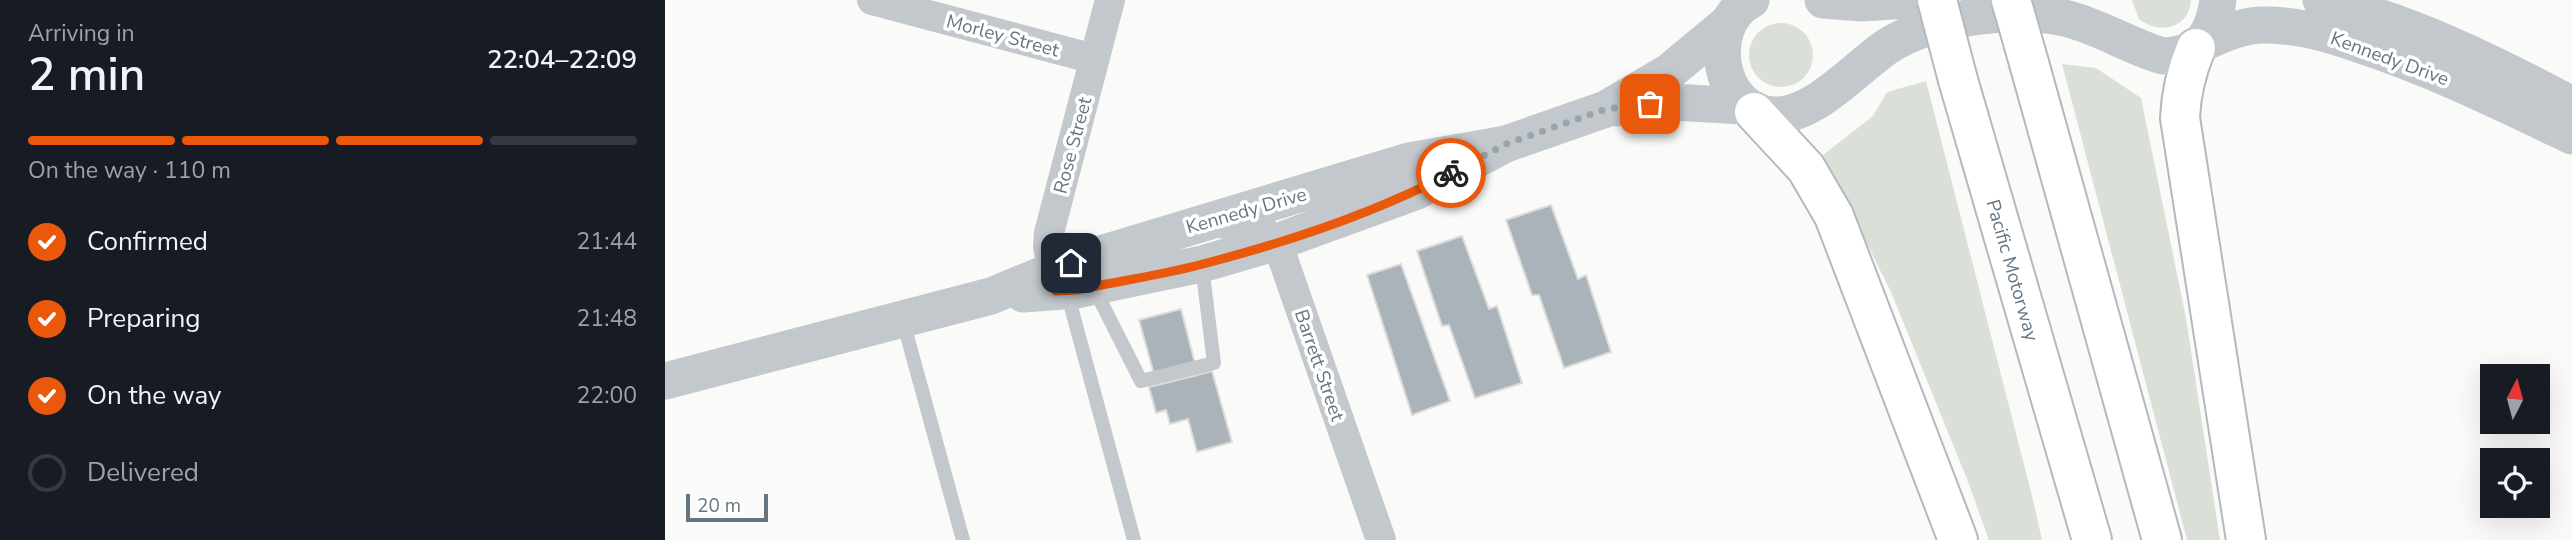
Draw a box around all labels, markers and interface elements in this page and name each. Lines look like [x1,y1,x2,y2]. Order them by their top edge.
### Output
street label: Morley Street [944,8,1062,64]
text: Arriving in [28,18,135,49]
street label: Kennedy Drive [2327,25,2452,92]
text: 22:04–22:09 [487,42,637,77]
text: 2 min [28,43,145,106]
pin [1620,74,1680,134]
icon: bag [1631,85,1669,123]
street label: Rose Street [1048,94,1098,196]
courier [1416,138,1486,208]
icon: bike [1432,154,1470,192]
text: On the way · 110 m [28,155,231,186]
street label: Kennedy Drive [1183,181,1310,241]
street label: Pacific Motorway [1979,197,2045,344]
icon: check [28,223,66,261]
text: Confirmed [87,224,208,259]
text: 21:44 [577,226,637,257]
pin [1041,233,1101,293]
icon: home [1052,244,1090,282]
icon: check [28,300,66,338]
text: Preparing [87,301,200,336]
text: 21:48 [577,303,637,334]
street label: Barrett Street [1288,306,1350,425]
north arrow [2480,364,2550,434]
map controls [2480,364,2550,518]
icon: check [28,377,66,415]
text: On the way [87,378,221,413]
text: 22:00 [577,380,637,411]
button: locate [2480,448,2550,518]
text: Delivered [87,455,199,490]
scale bar [686,491,768,523]
text: 20 m [697,493,741,519]

